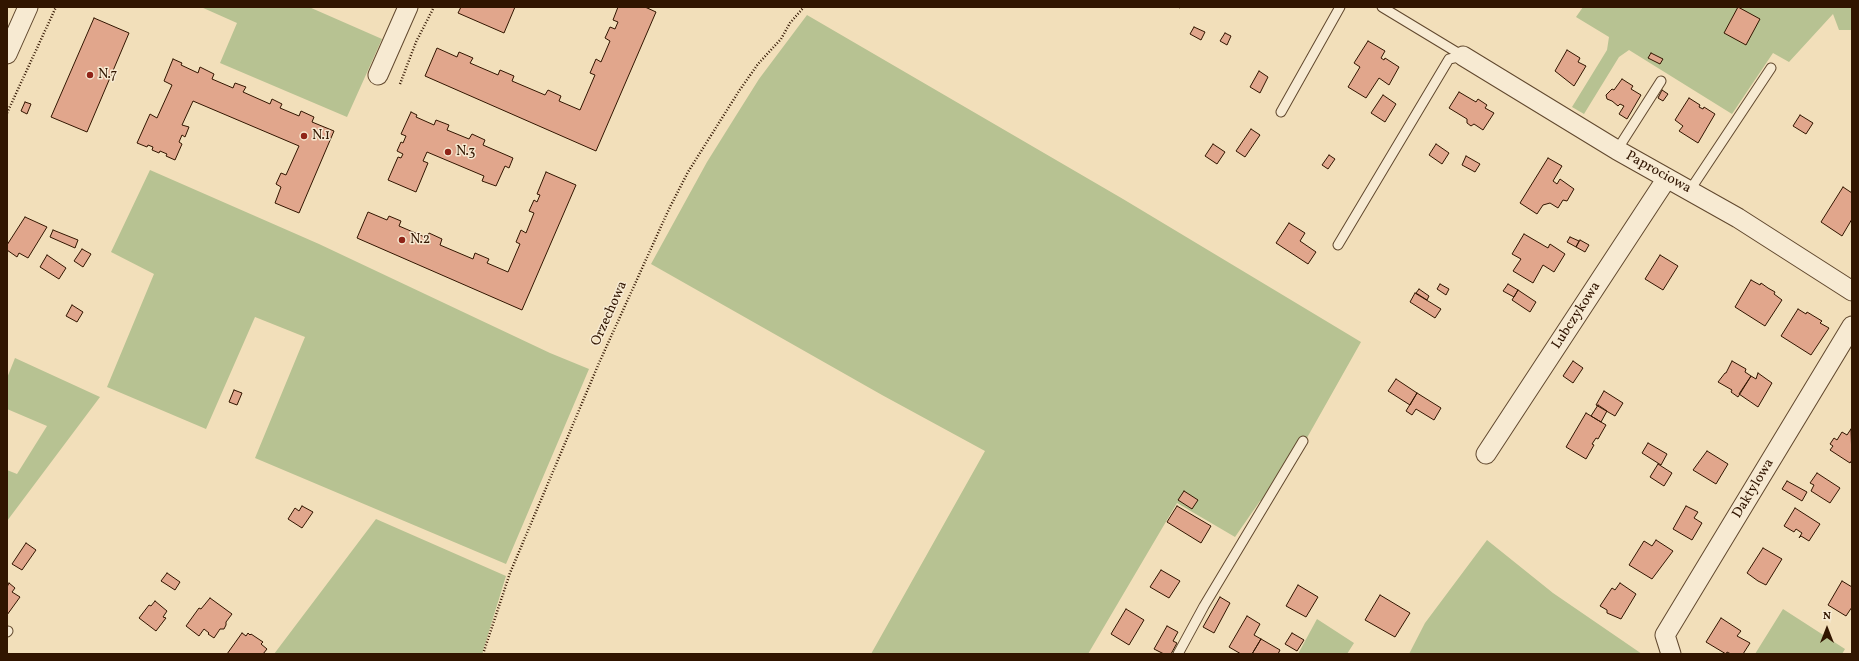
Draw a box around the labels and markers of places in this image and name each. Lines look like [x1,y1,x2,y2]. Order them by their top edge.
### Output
place label: N.7 [98,67,117,83]
marker: N.7 [85,70,95,80]
place label: N.1 [312,128,330,144]
marker: N.1 [299,131,309,141]
place label: N.3 [456,144,475,160]
marker: N.3 [443,147,453,157]
place label: N.2 [410,232,430,248]
marker: N.2 [397,235,407,245]

